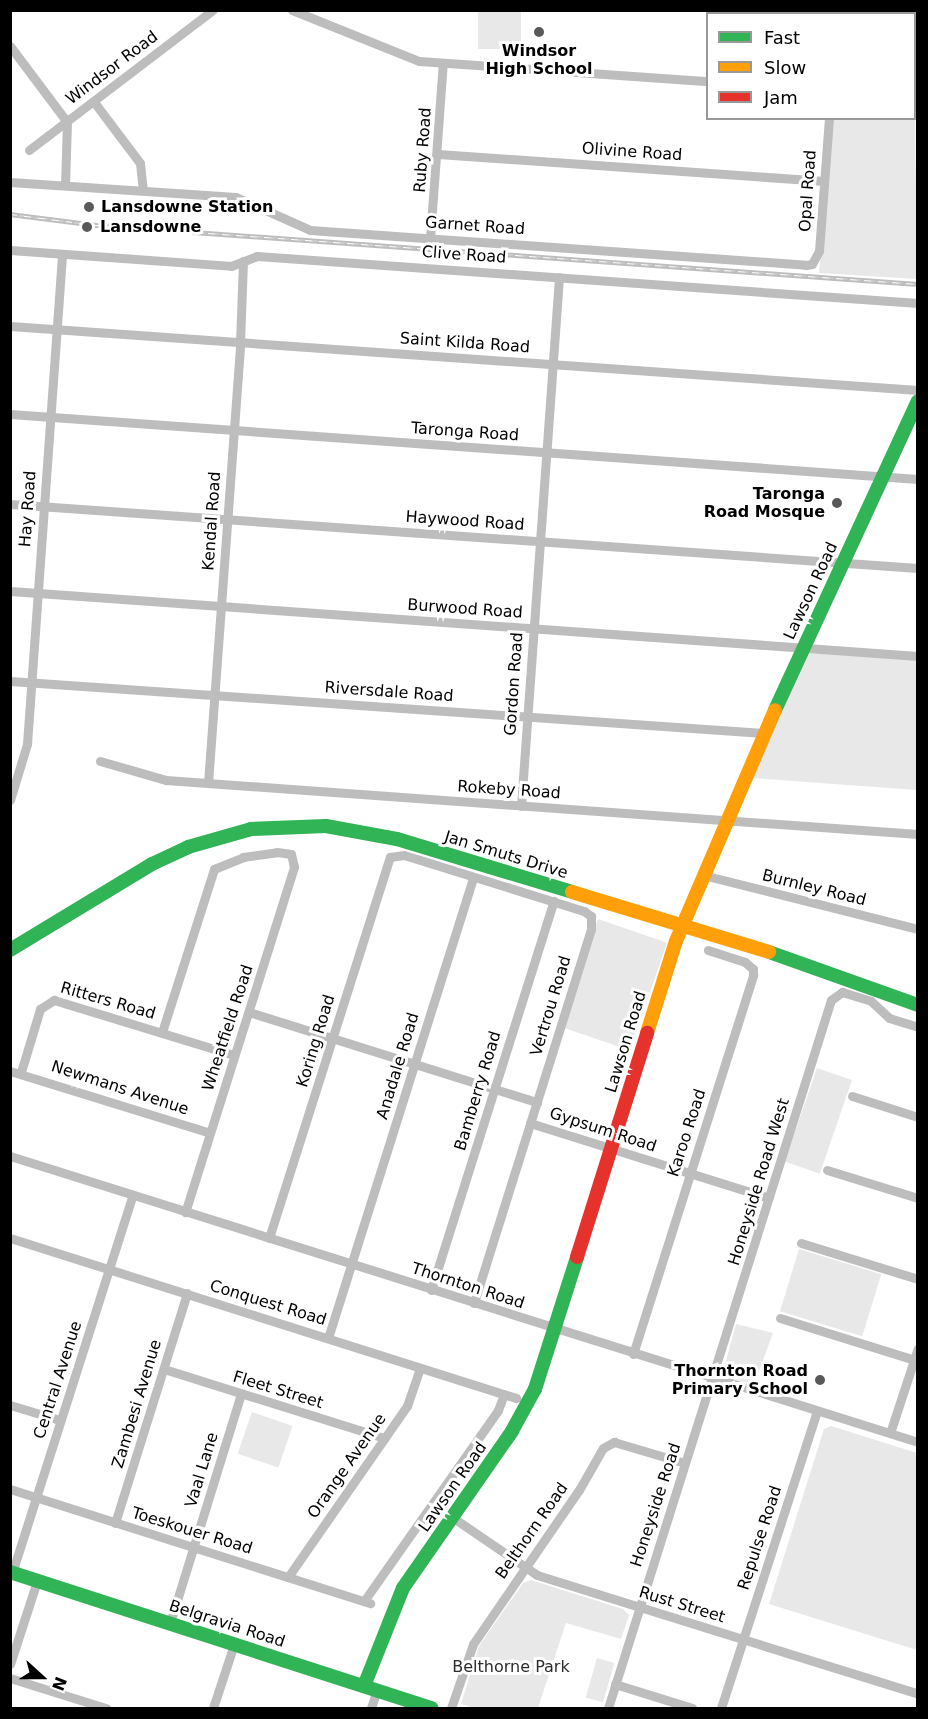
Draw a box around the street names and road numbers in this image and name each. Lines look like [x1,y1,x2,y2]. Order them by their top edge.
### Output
street label: Windsor Road [62,27,162,109]
street label: Ruby Road [410,107,436,193]
street label: Olivine Road [581,139,683,165]
street label: Opal Road [796,149,820,233]
street label: Garnet Road [424,213,526,239]
street label: Clive Road [421,242,507,268]
street label: Saint Kilda Road [399,329,531,357]
street label: Taronga Road [410,419,520,445]
street label: Hay Road [16,470,40,548]
street label: Kendal Road [199,471,225,571]
street label: Haywood Road [405,507,525,535]
street label: Lawson Road [780,539,842,643]
street label: Burwood Road [407,595,523,623]
street label: Gordon Road [501,632,527,736]
street label: Riversdale Road [324,678,454,706]
street label: Rokeby Road [457,777,561,803]
street label: Jan Smuts Drive [442,827,570,883]
street label: Burnley Road [760,866,868,910]
street label: Vertrou Road [527,954,575,1058]
street label: Wheatfield Road [199,962,257,1094]
street label: Ritters Road [58,978,158,1024]
street label: Lawson Road [601,989,651,1095]
street label: Koring Road [293,992,339,1090]
street label: Anadale Road [373,1010,423,1122]
street label: Bamberry Road [451,1029,505,1153]
street label: Newmans Avenue [49,1057,191,1119]
street label: Karoo Road [664,1087,710,1179]
street label: Honeyside Road West [724,1096,794,1268]
street label: Gypsum Road [547,1104,659,1156]
street label: Thornton Road [409,1259,527,1313]
street label: Conquest Road [207,1276,329,1330]
street label: Central Avenue [30,1319,86,1441]
street label: Zambesi Avenue [108,1337,166,1471]
street label: Fleet Street [231,1367,325,1413]
street label: Orange Avenue [304,1410,390,1522]
street label: Vaal Lane [181,1430,223,1510]
street label: Lawson Road [415,1438,491,1536]
street label: Honeyside Road [627,1441,685,1569]
street label: Belthorn Road [492,1479,572,1583]
street label: Repulse Road [734,1483,786,1593]
street label: Toeskouer Road [129,1504,255,1558]
street label: Rust Street [637,1583,727,1627]
street label: Belgravia Road [167,1596,287,1652]

